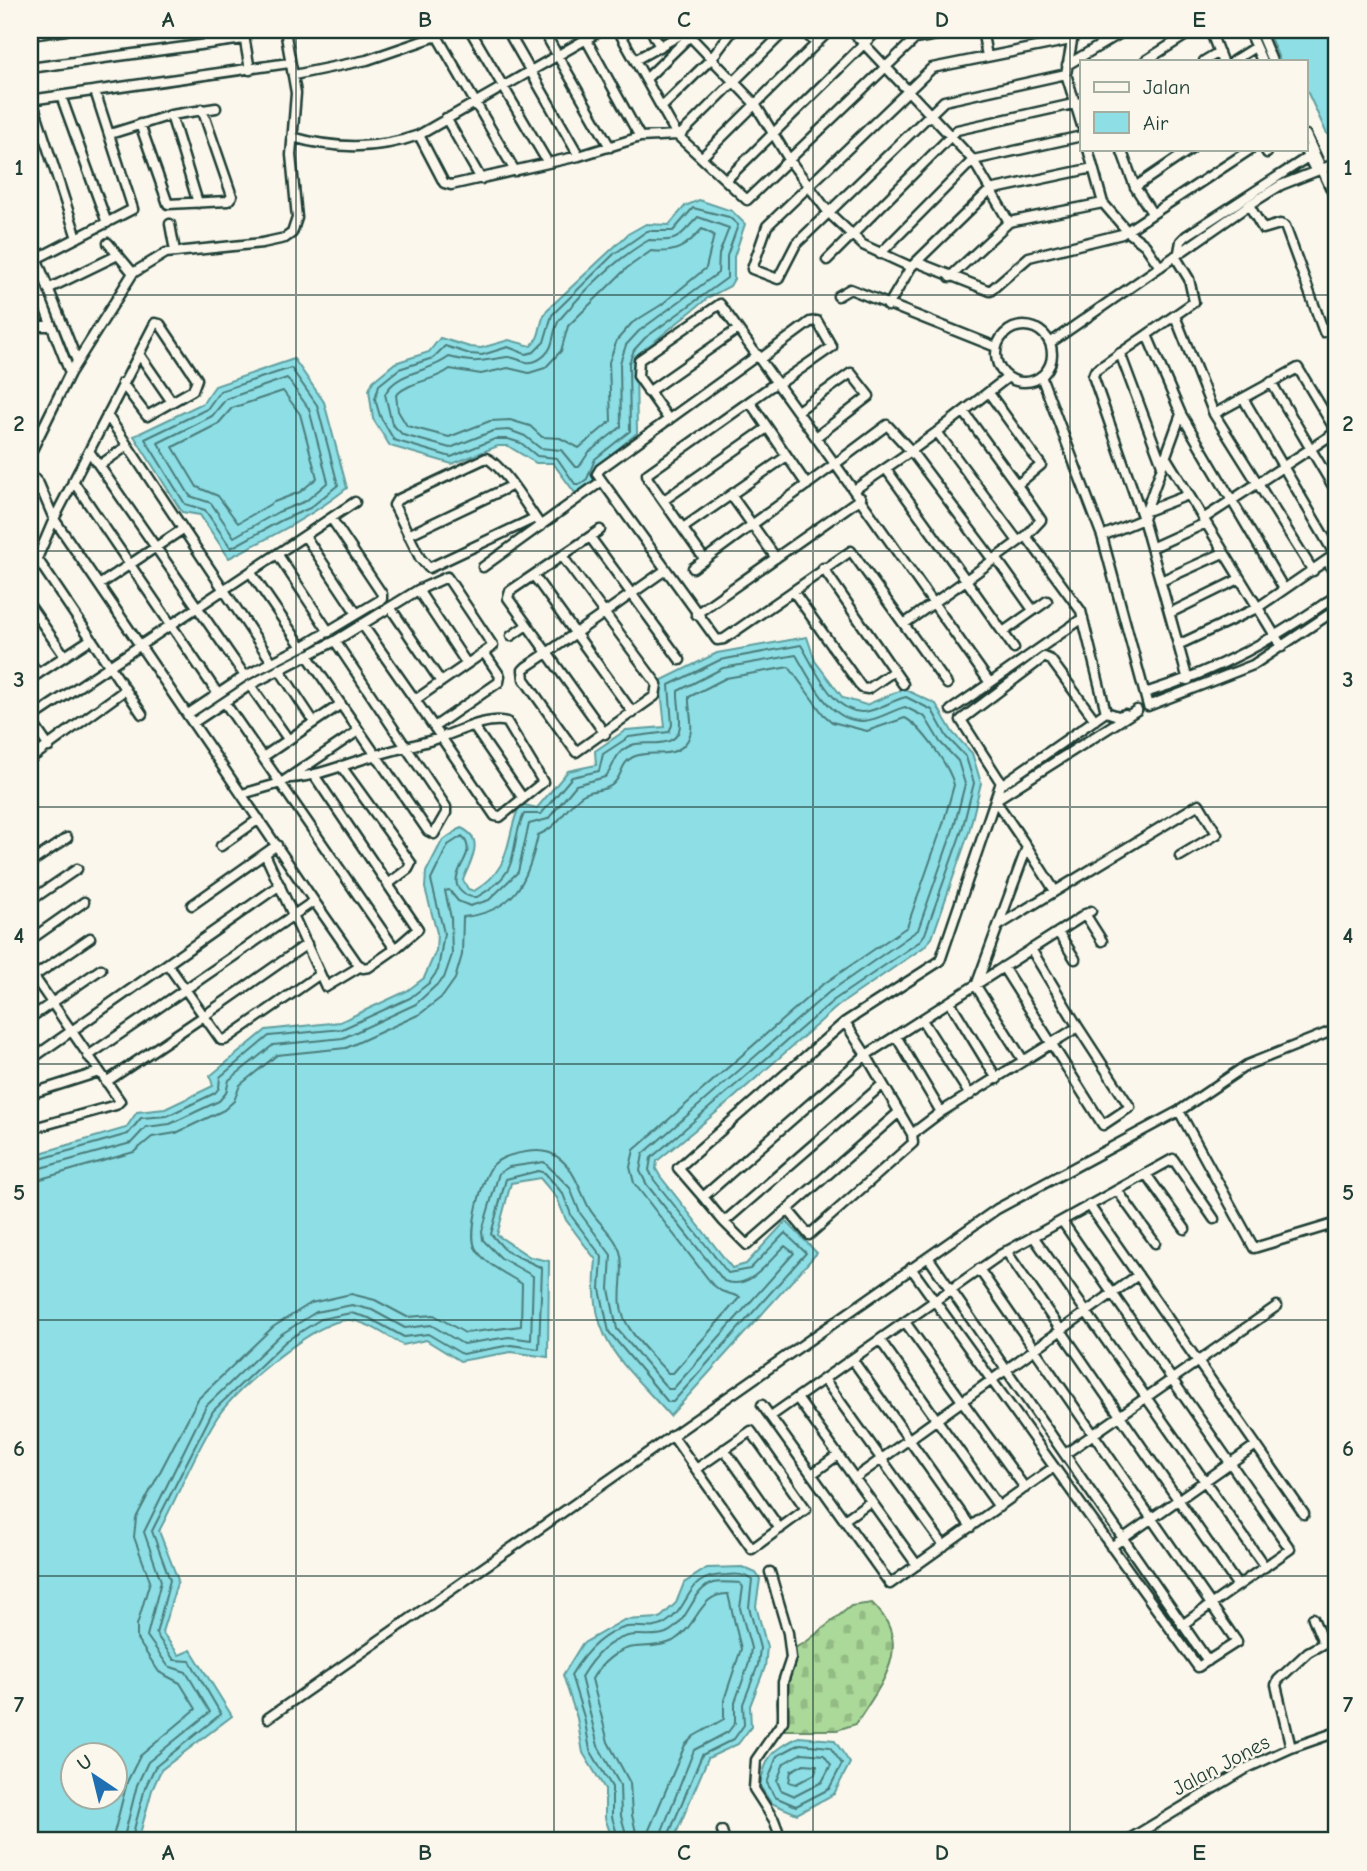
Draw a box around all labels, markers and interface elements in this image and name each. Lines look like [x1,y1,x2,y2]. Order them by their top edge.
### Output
text: A [162,6,175,33]
text: B [418,6,432,33]
text: C [677,6,691,33]
text: D [935,6,949,33]
text: E [1192,6,1206,33]
legend [1080,60,1308,150]
text: Jalan [1143,75,1190,99]
text: Air [1143,111,1169,135]
text: 1 [14,154,24,181]
text: 1 [1343,154,1353,181]
text: 2 [13,410,25,437]
text: 2 [1342,410,1354,437]
text: 3 [13,666,25,693]
text: 3 [1342,666,1354,693]
text: 4 [14,922,25,949]
text: 4 [1343,922,1354,949]
text: 5 [13,1179,25,1206]
text: 5 [1342,1179,1354,1206]
text: 6 [13,1435,25,1462]
text: 6 [1342,1435,1354,1462]
text: 7 [14,1691,25,1718]
text: 7 [1343,1691,1354,1718]
street label: Jalan Jones [1169,1730,1273,1800]
north arrow [60,1742,130,1812]
text: U [73,1750,96,1776]
text: A [162,1839,175,1866]
text: B [418,1839,432,1866]
text: C [677,1839,691,1866]
text: D [935,1839,949,1866]
text: E [1192,1839,1206,1866]

